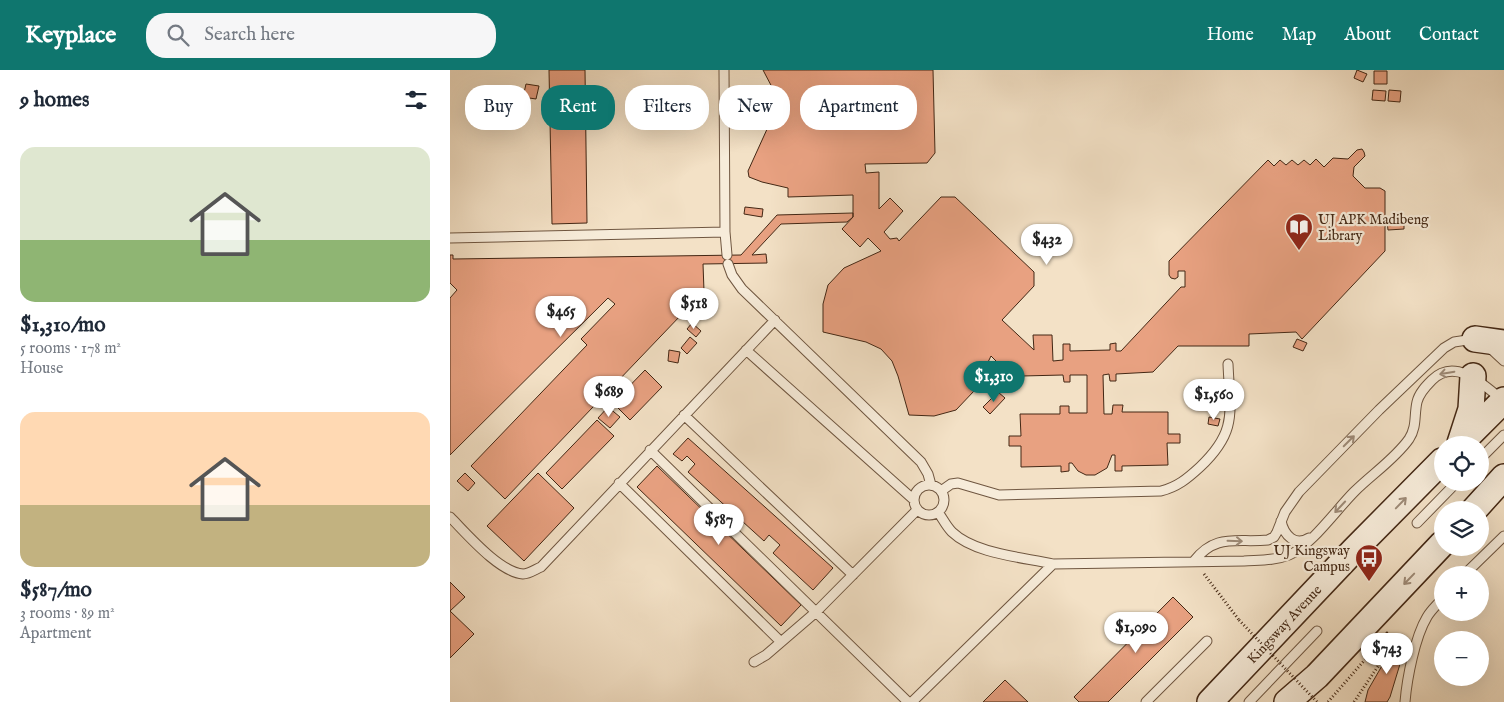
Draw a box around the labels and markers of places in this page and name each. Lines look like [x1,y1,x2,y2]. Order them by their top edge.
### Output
place label: UJ APK Madibeng Library [1318,211,1429,245]
library icon: UJ APK Madibeng Library [1284,212,1314,251]
pin: $432 [1017,224,1077,266]
pin: $518 [664,288,724,330]
pin: $465 [531,296,591,338]
pin: $1,310 [953,360,1035,403]
pin: $689 [579,376,639,418]
pin: $1,560 [1173,378,1255,421]
pin: $587 [689,504,749,546]
place label: UJ Kingsway Campus [1274,542,1350,576]
bus stop icon: UJ Kingsway Campus [1354,543,1384,582]
pin: $1,090 [1095,612,1177,654]
pin: $743 [1357,632,1417,675]

